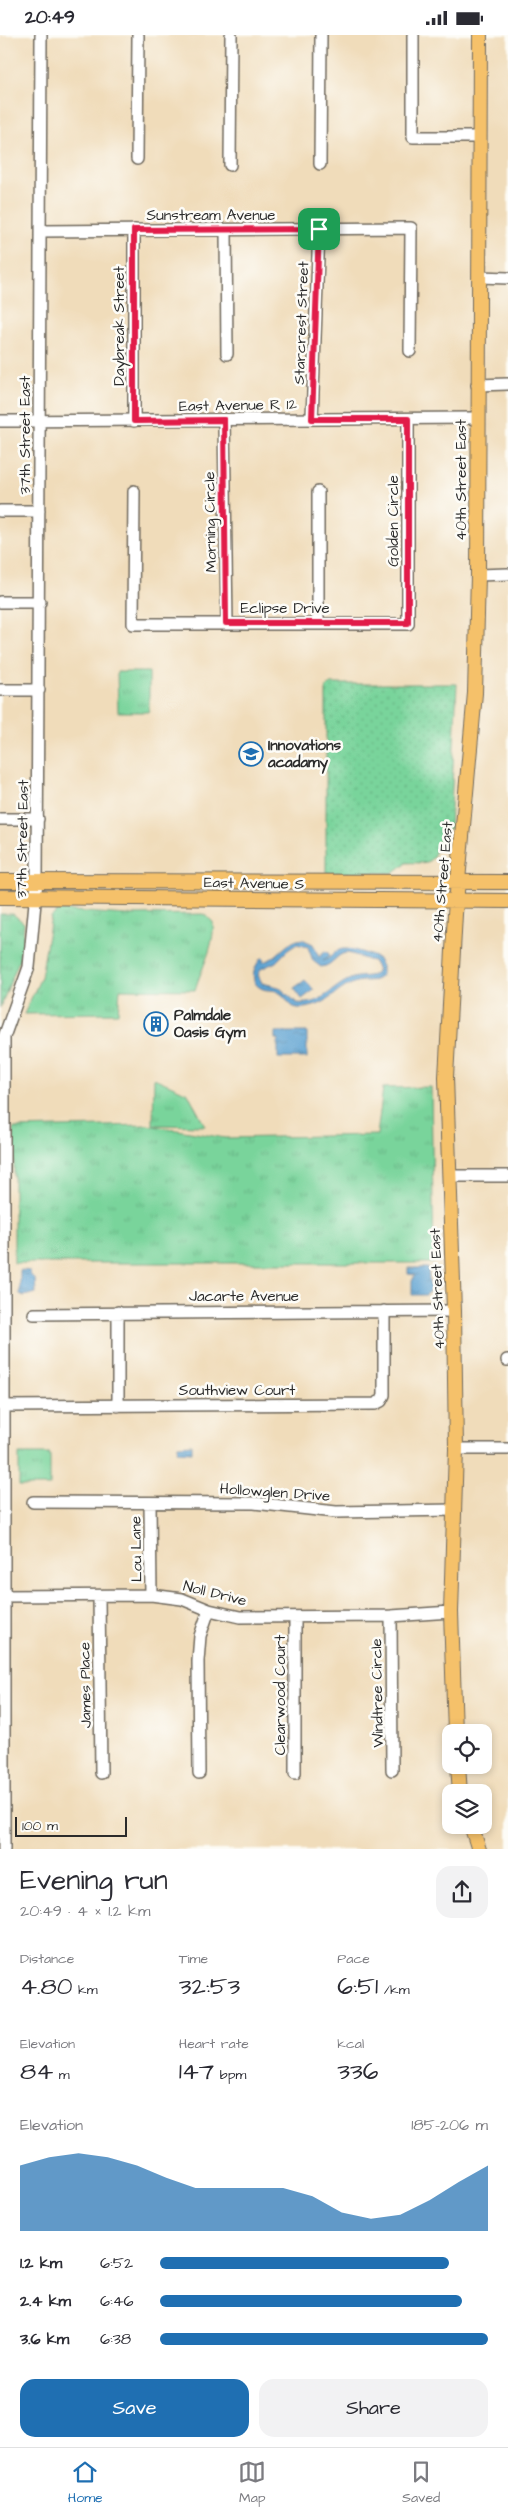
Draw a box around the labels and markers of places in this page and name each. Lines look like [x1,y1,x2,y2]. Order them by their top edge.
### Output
pin [298,208,340,250]
place label: Innovations acadamy [267,735,341,774]
school or university icon: Innovations acadamy [238,741,264,767]
place label: Palmdale Oasis Gym [174,1005,246,1044]
building icon: Palmdale Oasis Gym [143,1011,169,1037]

